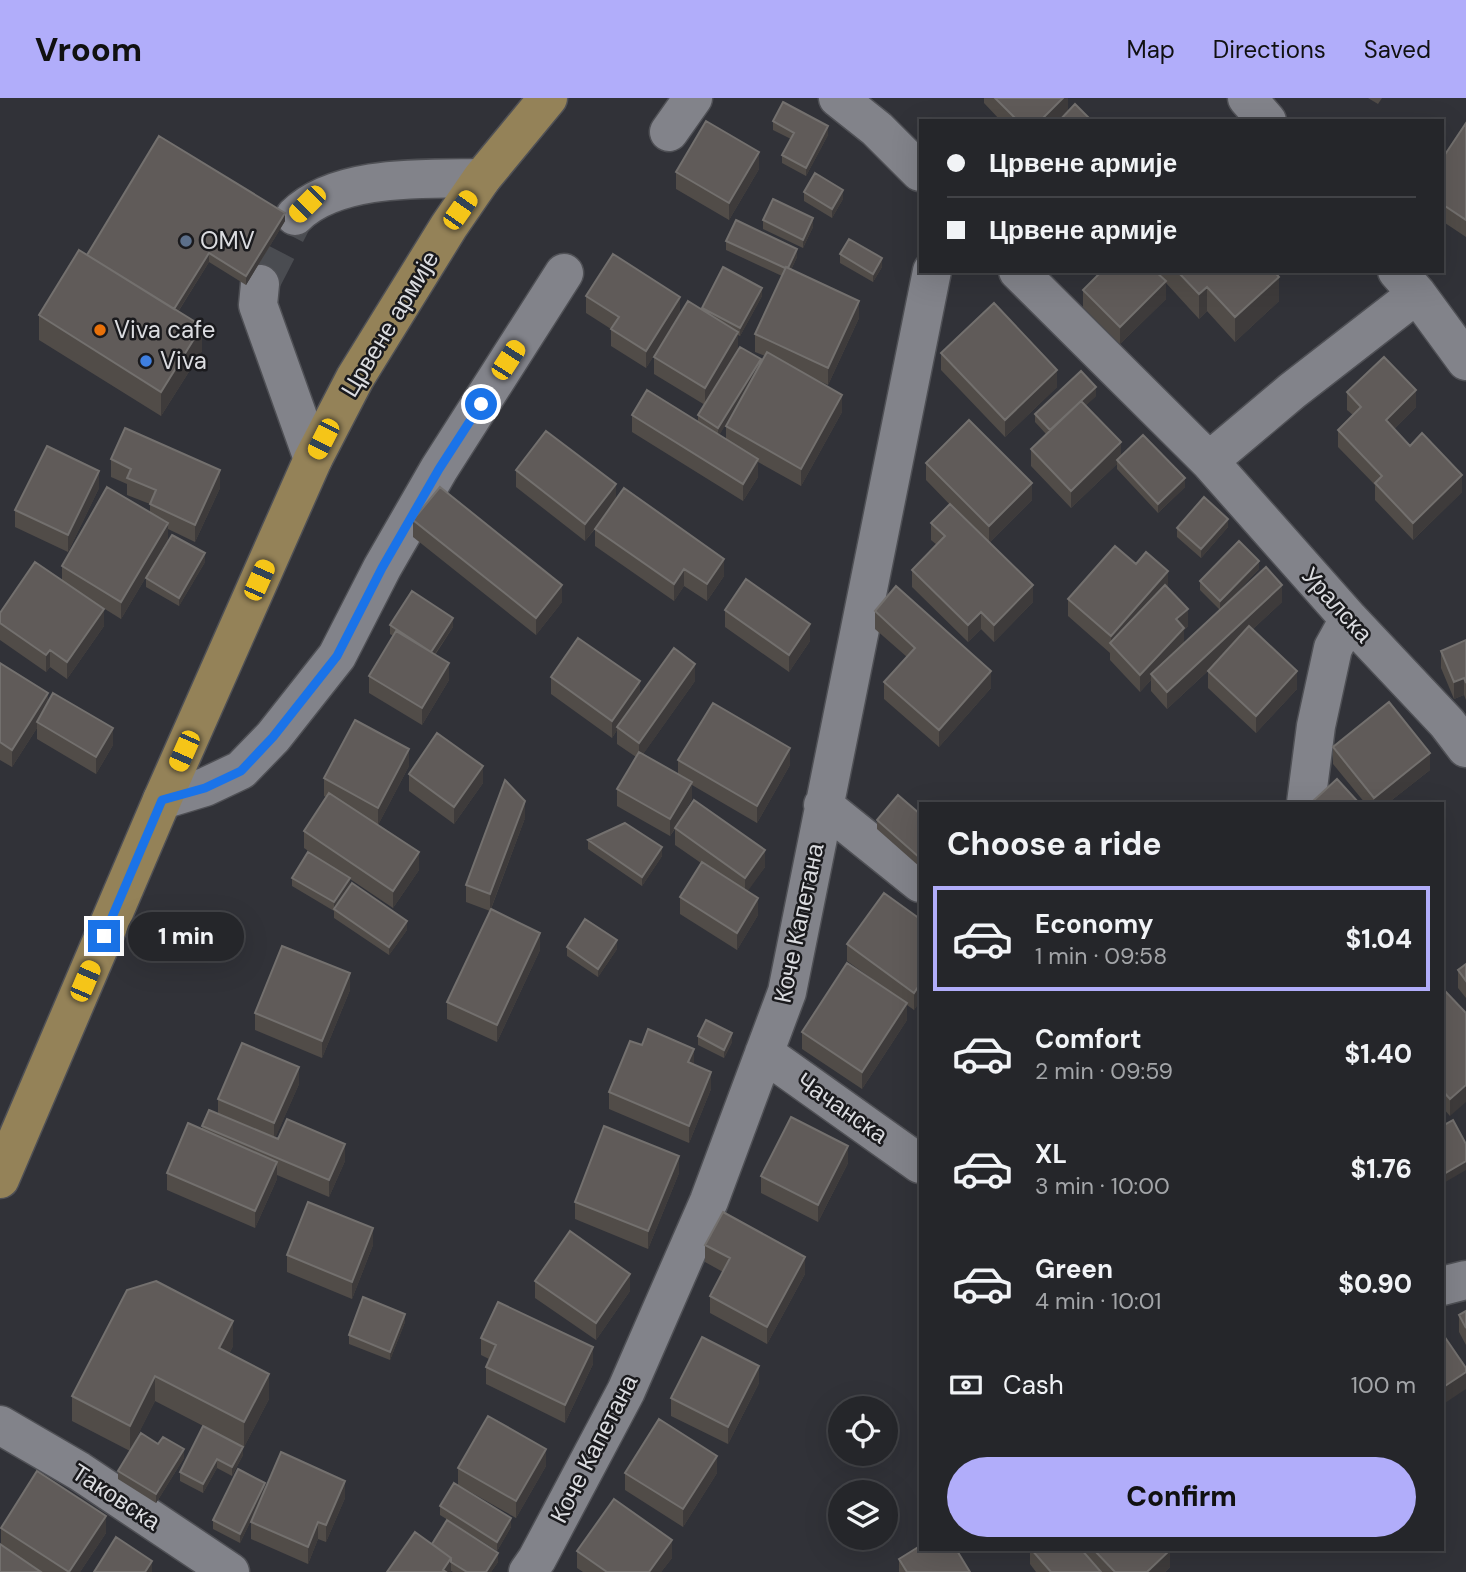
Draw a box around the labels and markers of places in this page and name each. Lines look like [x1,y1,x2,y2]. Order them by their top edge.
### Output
place label: OMV [200,225,255,256]
marker: OMV [178,233,194,249]
place label: Viva cafe [114,314,215,345]
marker: Viva cafe [92,322,108,338]
place label: Viva [160,345,207,376]
marker: Viva [138,353,154,369]

